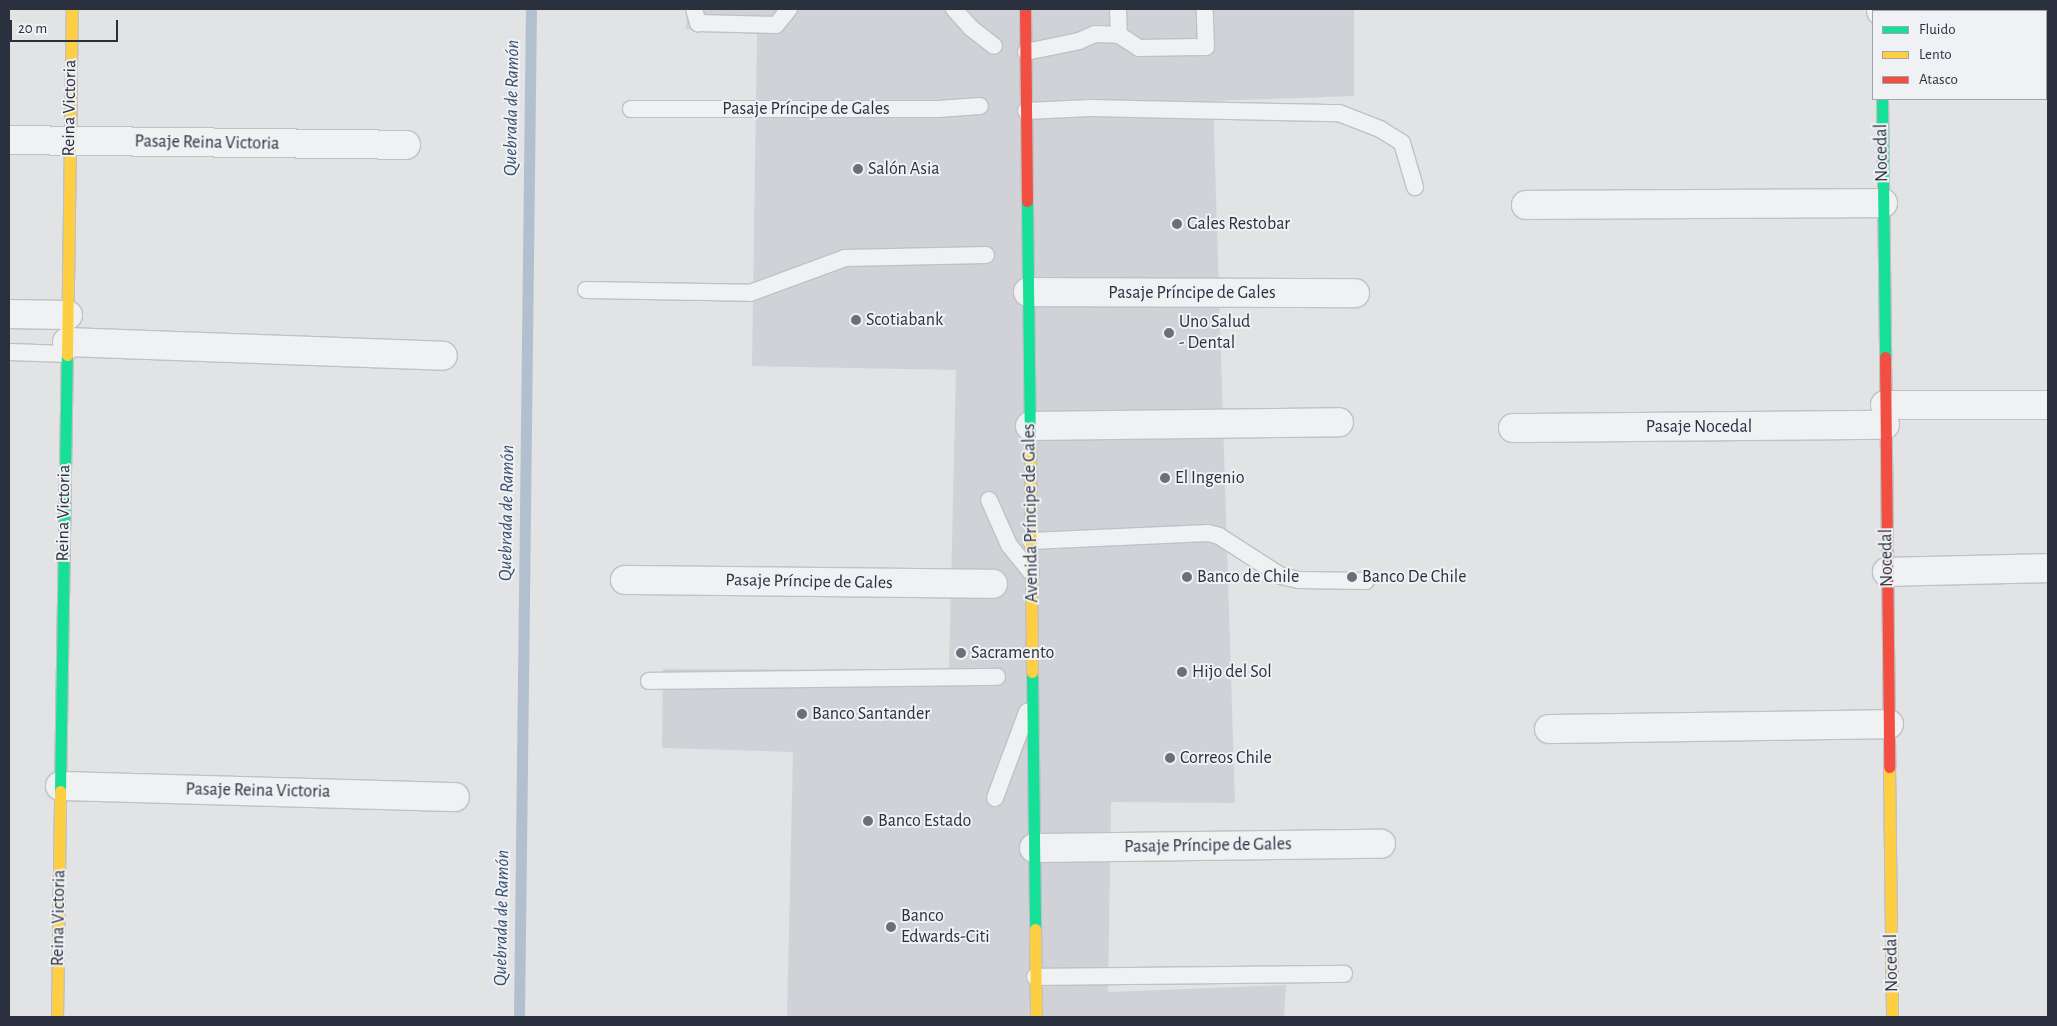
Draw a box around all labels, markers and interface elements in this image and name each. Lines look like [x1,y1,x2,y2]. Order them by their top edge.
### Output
scale bar [12,10,120,42]
legend [1872,10,2047,100]
text: 20 m [18,21,47,36]
text: Fluido [1919,22,1956,37]
water label: Quebrada de Ramón [499,40,525,176]
text: Lento [1919,47,1952,62]
street label: Reina Victoria [58,59,82,157]
text: Atasco [1919,72,1958,87]
street label: Pasaje Príncipe de Gales [722,98,890,120]
street label: Nocedal [1871,124,1893,182]
street label: Pasaje Reina Victoria [134,131,280,155]
place label: Salón Asia [868,158,940,180]
marker: Salón Asia [852,163,864,175]
place label: Gales Restobar [1187,213,1290,235]
marker: Gales Restobar [1171,218,1183,230]
street label: Pasaje Príncipe de Gales [1108,282,1276,304]
place label: Scotiabank [866,309,943,331]
place label: Uno Salud - Dental [1179,312,1250,354]
marker: Scotiabank [850,314,862,326]
marker: Uno Salud - Dental [1163,327,1175,339]
street label: Pasaje Nocedal [1646,416,1752,438]
street label: Avenida Príncipe de Gales [1019,423,1043,603]
water label: Quebrada de Ramón [494,445,520,581]
street label: Reina Victoria [52,464,76,562]
place label: El Ingenio [1175,467,1245,489]
marker: El Ingenio [1159,472,1171,484]
street label: Nocedal [1876,529,1898,587]
place label: Banco de Chile [1197,566,1299,588]
place label: Banco De Chile [1362,566,1467,588]
street label: Pasaje Príncipe de Gales [725,570,893,594]
marker: Banco de Chile [1181,571,1193,583]
marker: Banco De Chile [1346,571,1358,583]
place label: Sacramento [971,642,1054,664]
marker: Sacramento [955,647,967,659]
place label: Hijo del Sol [1192,661,1272,683]
marker: Hijo del Sol [1176,666,1188,678]
place label: Banco Santander [812,703,930,725]
marker: Banco Santander [796,708,808,720]
place label: Correos Chile [1180,747,1272,769]
marker: Correos Chile [1164,752,1176,764]
street label: Pasaje Reina Victoria [185,779,331,803]
place label: Banco Estado [878,810,971,832]
marker: Banco Estado [862,815,874,827]
street label: Pasaje Príncipe de Gales [1124,834,1292,858]
water label: Quebrada de Ramón [489,850,515,986]
street label: Reina Victoria [47,869,71,967]
place label: Banco Edwards-Citi [901,906,990,949]
marker: Banco Edwards-Citi [885,921,897,933]
street label: Nocedal [1881,934,1903,992]

